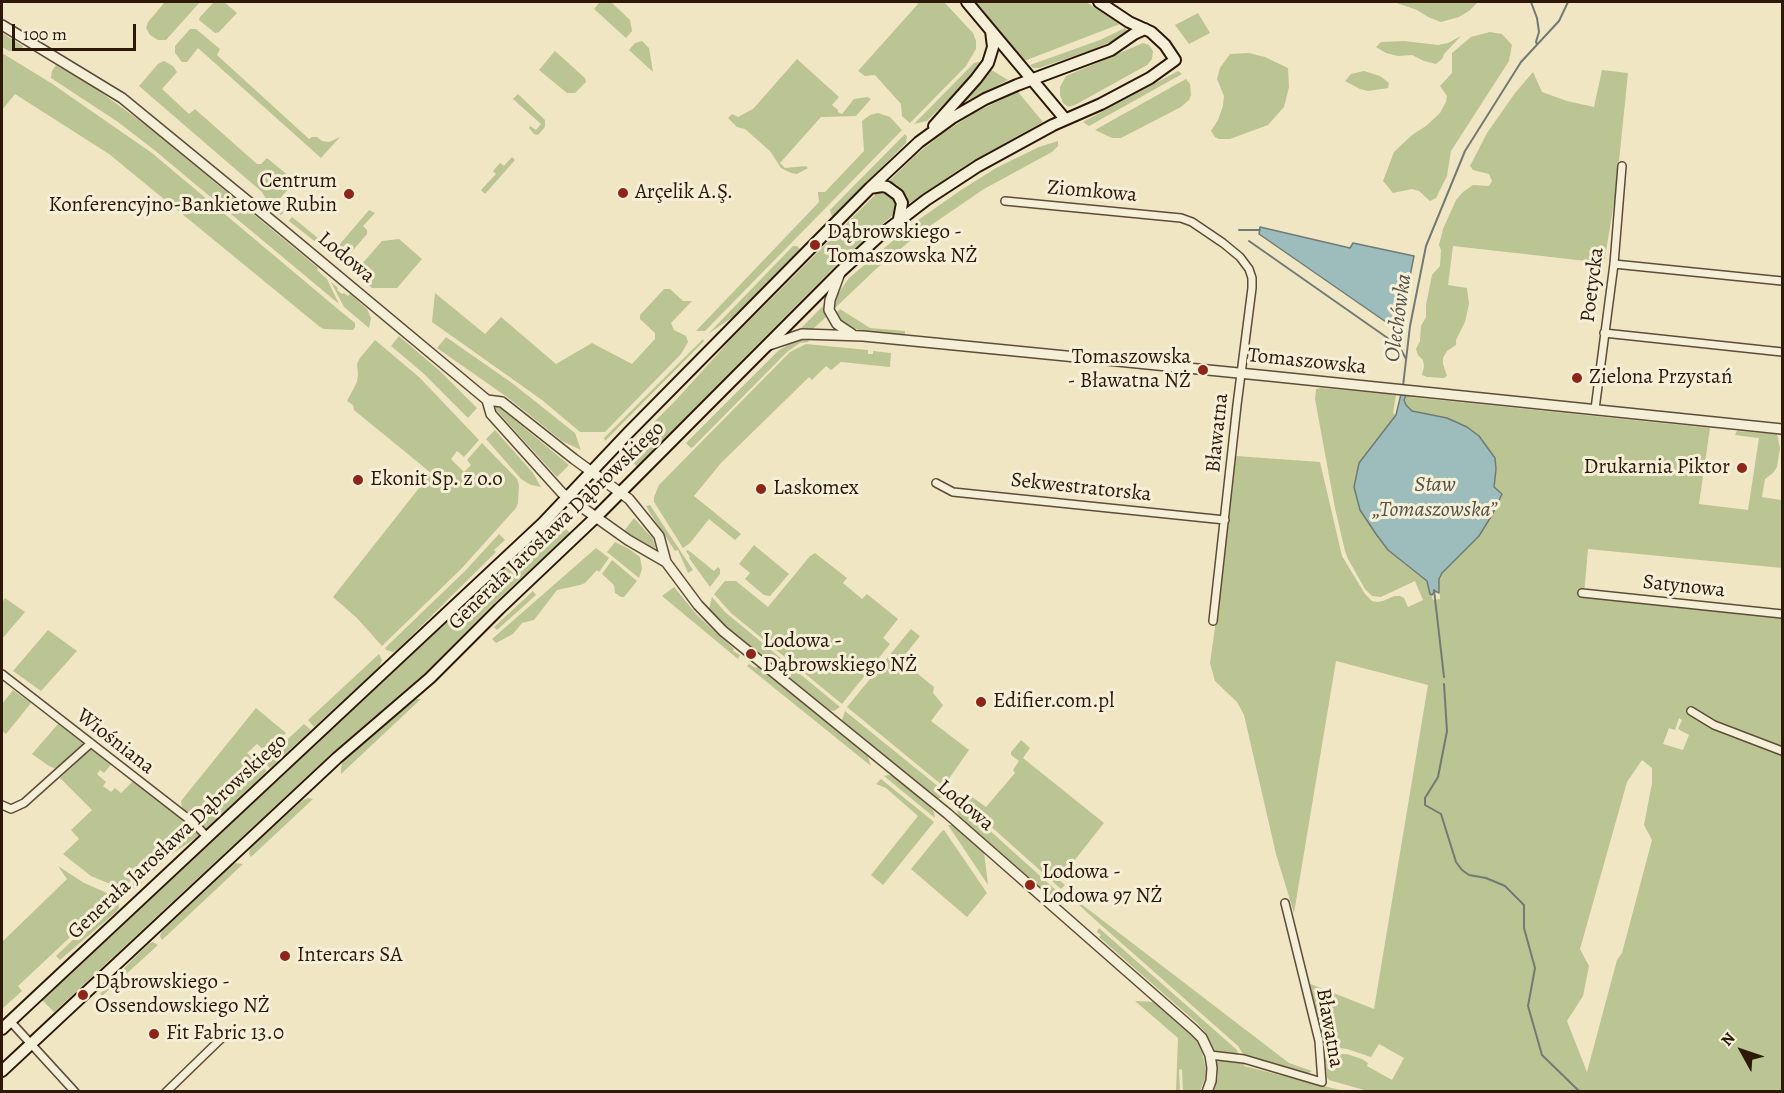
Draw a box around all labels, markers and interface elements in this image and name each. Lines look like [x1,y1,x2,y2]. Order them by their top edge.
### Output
scale bar [15,12,140,50]
text: 100 m [23,22,67,46]
place label: Centrum Konferencyjno-Bankietowe Rubin [49,169,337,219]
street label: Ziomkowa [1046,176,1138,208]
place label: Arçelik A.Ş. [635,180,733,206]
marker: Arçelik A.Ş. [616,186,630,200]
marker: Centrum Konferencyjno-Bankietowe Rubin [342,187,356,201]
place label: Dąbrowskiego - Tomaszowska NŻ [827,220,977,270]
street label: Lodowa [312,227,380,289]
marker: Dąbrowskiego - Tomaszowska NŻ [808,238,822,252]
street label: Poetycka [1576,246,1610,324]
water label: Olechówka [1380,272,1418,364]
street label: Tomaszowska [1246,343,1368,381]
place label: Tomaszowska - Bławatna NŻ [1068,345,1191,395]
marker: Tomaszowska - Bławatna NŻ [1196,363,1210,377]
place label: Zielona Przystań [1589,365,1733,391]
marker: Zielona Przystań [1570,371,1584,385]
street label: Bławatna [1201,392,1235,474]
street label: Generała Jarosława Dąbrowskiego [444,416,670,636]
place label: Drukarnia Piktor [1583,455,1730,481]
marker: Drukarnia Piktor [1735,461,1749,475]
place label: Ekonit Sp. z o.o [370,467,503,493]
street label: Sekwestratorska [1010,468,1152,508]
marker: Ekonit Sp. z o.o [351,473,365,487]
water label: Staw „Tomaszowska” [1372,473,1498,524]
place label: Laskomex [773,476,859,502]
marker: Laskomex [754,482,768,496]
street label: Satynowa [1642,570,1726,604]
place label: Lodowa - Dąbrowskiego NŻ [763,629,917,679]
marker: Lodowa - Dąbrowskiego NŻ [744,647,758,661]
place label: Edifier.com.pl [993,689,1114,715]
marker: Edifier.com.pl [974,695,988,709]
street label: Wiośniana [71,704,159,780]
street label: Generała Jarosława Dąbrowskiego [63,729,293,945]
street label: Lodowa [931,775,999,837]
place label: Lodowa - Lodowa 97 NŻ [1042,860,1162,910]
marker: Lodowa - Lodowa 97 NŻ [1023,878,1037,892]
place label: Intercars SA [297,943,403,969]
marker: Intercars SA [278,949,292,963]
place label: Dąbrowskiego - Ossendowskiego NŻ [95,970,270,1020]
street label: Bławatna [1310,986,1348,1070]
marker: Dąbrowskiego - Ossendowskiego NŻ [76,988,90,1002]
place label: Fit Fabric 13.0 [166,1021,284,1047]
north arrow [1712,1021,1772,1081]
marker: Fit Fabric 13.0 [147,1027,161,1041]
text: N [1716,1028,1740,1051]

